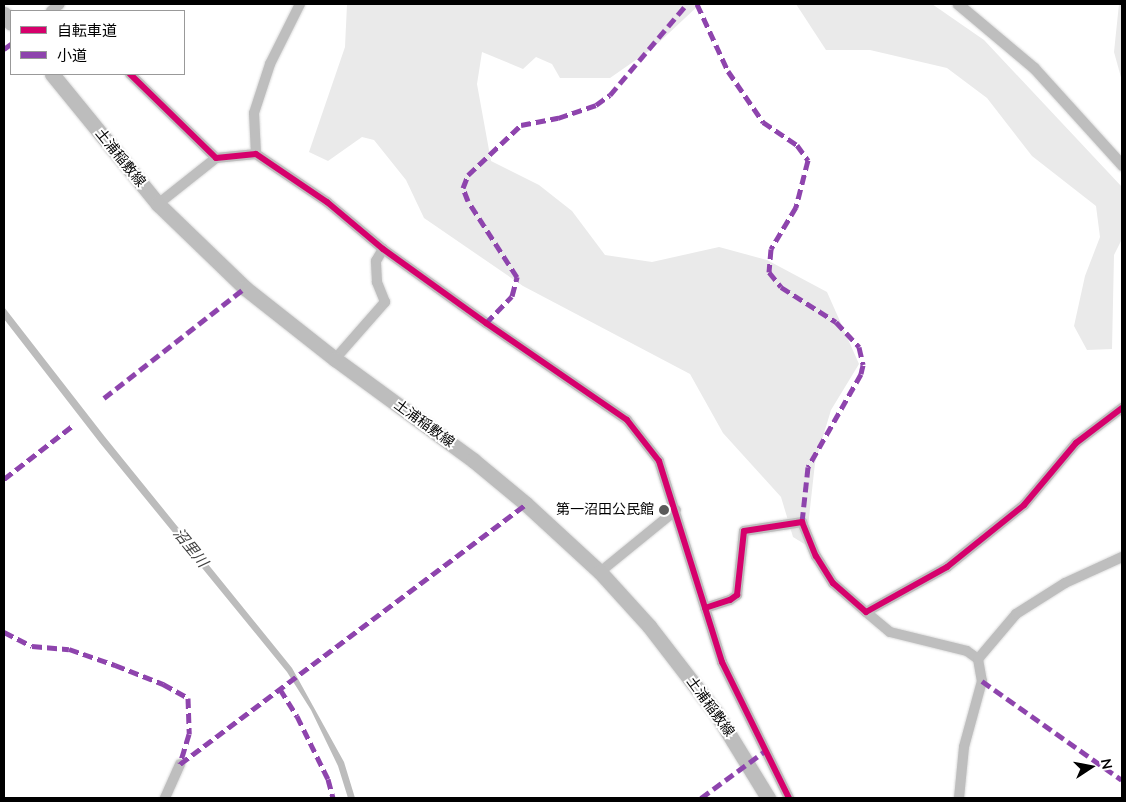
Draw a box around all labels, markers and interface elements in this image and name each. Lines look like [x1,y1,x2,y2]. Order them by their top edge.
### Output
legend [10,10,185,75]
text: 自転車道 [57,21,117,41]
text: 小道 [57,46,87,66]
street label: 土浦稲敷線 [91,126,149,190]
street label: 土浦稲敷線 [391,397,457,451]
place label: 第一沼田公民館 [556,502,654,518]
marker: 第一沼田公民館 [658,504,670,516]
water label: 沼里川 [169,525,211,571]
street label: 土浦稲敷線 [683,674,737,740]
north arrow [1066,742,1116,792]
text: N [1096,757,1117,771]

